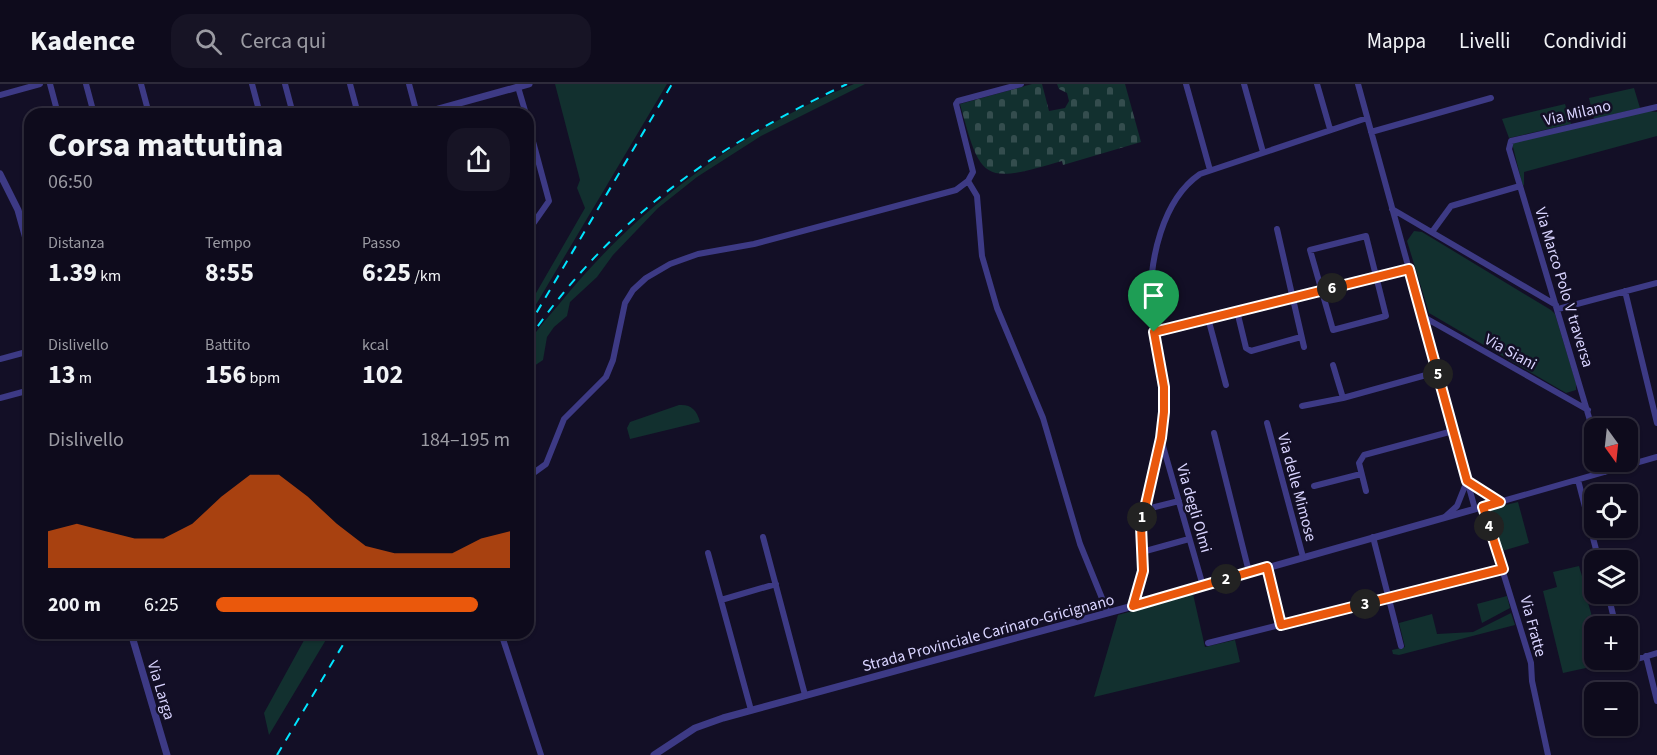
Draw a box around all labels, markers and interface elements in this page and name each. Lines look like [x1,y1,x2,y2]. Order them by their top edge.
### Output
search box [171,14,591,68]
text: Kadence [30,21,135,61]
icon: search [192,25,225,58]
text: Cerca qui [240,25,326,57]
text: Mappa [1367,26,1426,56]
text: Livelli [1459,26,1511,56]
text: Condividi [1544,26,1627,56]
street label: Via Milano [1541,95,1613,131]
text: Corsa mattutina [48,122,283,169]
button: share [447,128,510,191]
text: 06:50 [48,168,93,196]
street label: Via Marco Polo V traversa [1529,205,1599,370]
text: Distanza [48,232,105,254]
text: Tempo [205,232,251,254]
text: Passo [362,232,401,254]
text: 1.39 [48,254,97,291]
text: 8:55 [205,254,254,291]
text: 6:25 [362,254,411,291]
text: km [97,265,121,287]
text: /km [411,265,441,287]
pin [1128,270,1179,332]
pin: 6 [1317,273,1347,303]
text: 6 [1328,277,1336,299]
icon: arrive [1137,279,1170,312]
street label: Via Siani [1480,329,1541,375]
text: Dislivello [48,334,109,356]
text: Battito [205,334,251,356]
text: kcal [362,334,389,356]
text: 13 [48,356,75,393]
text: 156 [205,356,246,393]
text: 102 [362,356,403,393]
pin: 5 [1423,359,1453,389]
text: 5 [1434,363,1442,385]
text: m [75,367,92,389]
text: bpm [246,367,280,389]
north arrow [1584,418,1638,472]
map controls [1584,418,1638,736]
text: Dislivello [48,426,124,454]
text: 184–195 m [420,426,510,454]
street label: Via delle Mimose [1272,430,1322,544]
street label: Via degli Olmi [1171,461,1217,555]
button: locate [1584,484,1638,538]
pin: 1 [1127,502,1157,532]
text: 1 [1138,506,1146,528]
pin: 4 [1474,511,1504,541]
text: 4 [1485,515,1493,537]
button: layers [1584,550,1638,604]
pin: 2 [1211,564,1241,594]
text: 2 [1222,568,1230,590]
street label: Strada Provinciale Carinaro-Gricignano [860,589,1117,677]
pin: 3 [1350,589,1380,619]
text: 200 m [48,591,101,619]
text: 6:25 [144,591,179,619]
text: 3 [1361,593,1369,615]
street label: Via Fratte [1514,593,1552,659]
button: + [1584,616,1638,670]
street label: Via Larga [142,658,180,722]
button: − [1584,682,1638,736]

